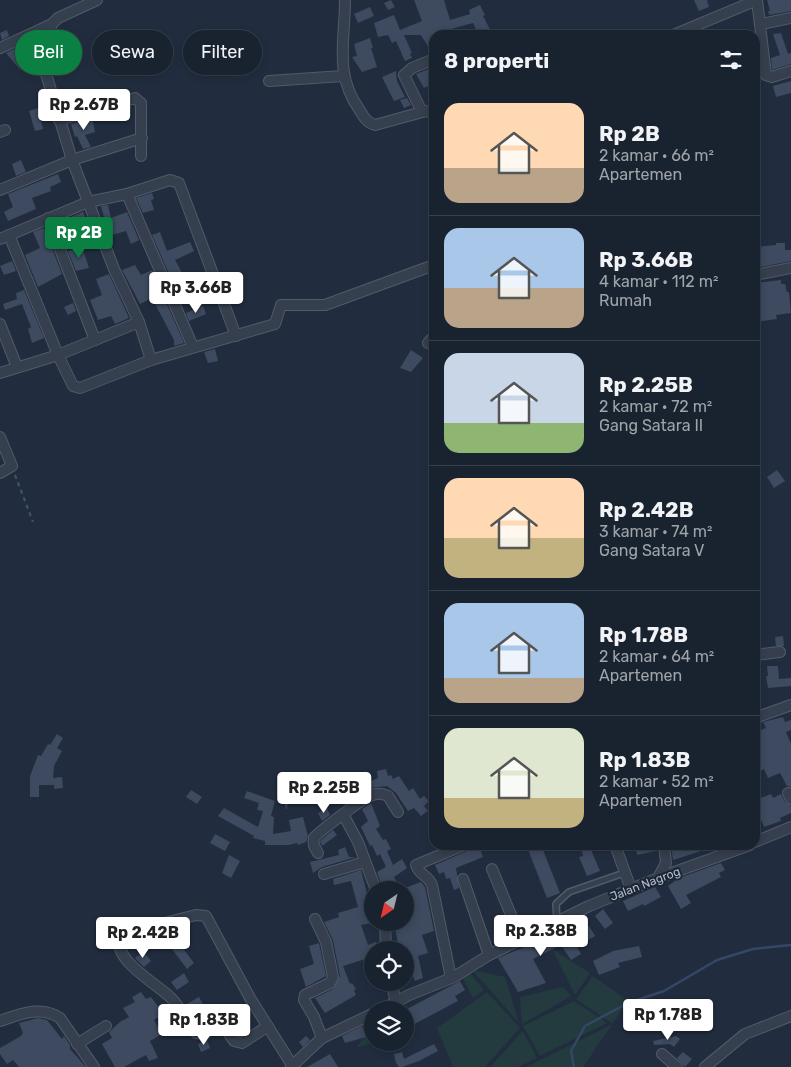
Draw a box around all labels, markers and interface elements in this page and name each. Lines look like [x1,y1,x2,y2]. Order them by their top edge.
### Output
chip: Beli [15,30,82,75]
chip: Sewa [92,30,173,75]
chip: Filter [183,30,262,75]
icon: filters [717,46,745,74]
text: 8 properti [444,48,549,73]
pin: Rp 2.67B [32,88,136,131]
text: Rp 2.67B [49,95,119,114]
text: Rp 2B [599,121,660,146]
icon: home [484,123,544,183]
text: 2 kamar · 66 m² [599,146,714,165]
text: Apartemen [599,165,682,184]
pin: Rp 2B [44,216,114,259]
text: Rp 2B [56,223,102,242]
text: Rp 3.66B [599,247,693,272]
icon: home [484,248,544,308]
pin: Rp 3.66B [144,272,248,314]
text: 4 kamar · 112 m² [599,272,718,291]
text: Rp 3.66B [160,278,232,297]
text: Rumah [599,291,652,310]
text: Rp 2.25B [599,372,693,397]
icon: home [484,373,544,433]
text: 2 kamar · 72 m² [599,397,712,416]
text: Gang Satara II [599,416,703,435]
text: Rp 2.42B [599,497,693,522]
icon: home [484,498,544,558]
text: 3 kamar · 74 m² [599,522,713,541]
text: Gang Satara V [599,541,704,560]
text: Rp 1.78B [599,622,688,647]
icon: home [484,623,544,683]
text: 2 kamar · 64 m² [599,647,714,666]
text: Apartemen [599,666,682,685]
text: Rp 1.83B [599,747,690,772]
icon: home [484,748,544,808]
pin: Rp 2.25B [272,772,376,814]
text: 2 kamar · 52 m² [599,772,714,791]
text: Rp 2.25B [288,778,360,797]
text: Apartemen [599,791,682,810]
street label: Jalan Nagrog [608,864,682,904]
north arrow [364,881,414,931]
map controls [364,881,414,1051]
pin: Rp 2.38B [489,914,593,957]
pin: Rp 2.42B [91,916,195,959]
text: Rp 2.38B [505,921,577,940]
text: Rp 2.42B [107,923,179,942]
button: locate [364,941,414,991]
pin: Rp 1.78B [616,998,720,1041]
button: layers [364,1001,414,1051]
pin: Rp 1.83B [152,1004,256,1046]
text: Rp 1.78B [634,1005,702,1024]
text: Rp 1.83B [169,1010,239,1029]

